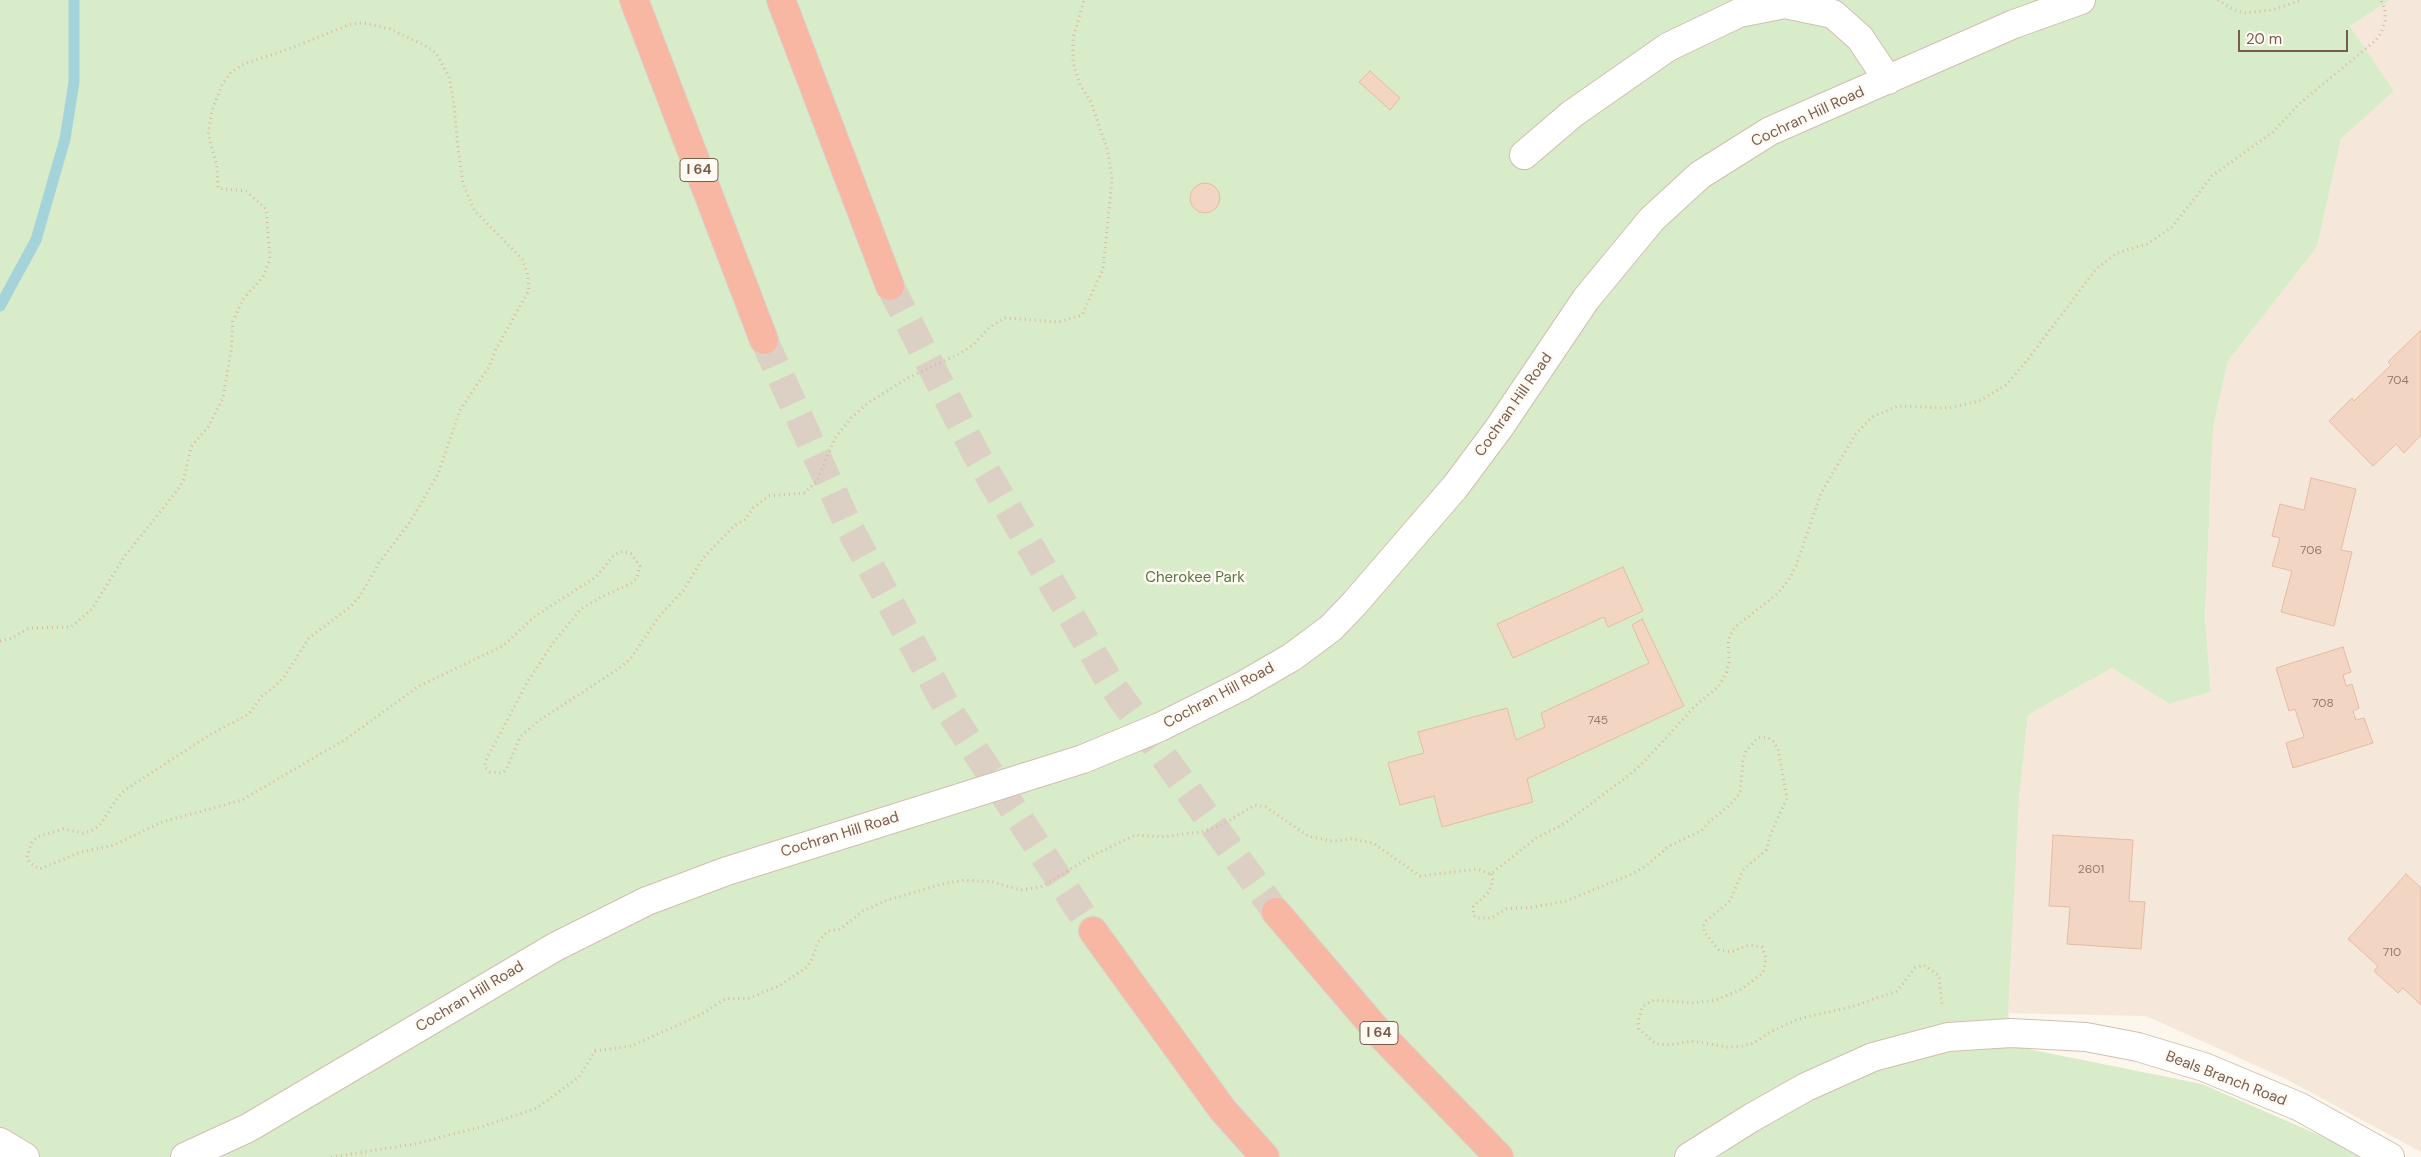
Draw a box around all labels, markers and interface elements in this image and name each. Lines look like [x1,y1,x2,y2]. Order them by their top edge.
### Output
scale bar [2241,20,2351,52]
text: 20 m [2246,29,2282,49]
street label: Cochran Hill Road [1749,83,1867,151]
road number: I 64 [680,158,718,182]
street label: Cochran Hill Road [1471,350,1557,460]
house number: 704 [2387,374,2409,388]
house number: 706 [2300,544,2322,558]
park label: Cherokee Park [1145,569,1245,587]
street label: Cochran Hill Road [1161,659,1277,733]
house number: 708 [2312,697,2334,711]
house number: 745 [1588,714,1608,728]
street label: Cochran Hill Road [779,808,901,862]
house number: 2601 [2078,863,2104,877]
house number: 710 [2383,946,2401,960]
street label: Cochran Hill Road [413,958,527,1036]
road number: I 64 [1360,1021,1398,1044]
street label: Beals Branch Road [2163,1048,2289,1110]

